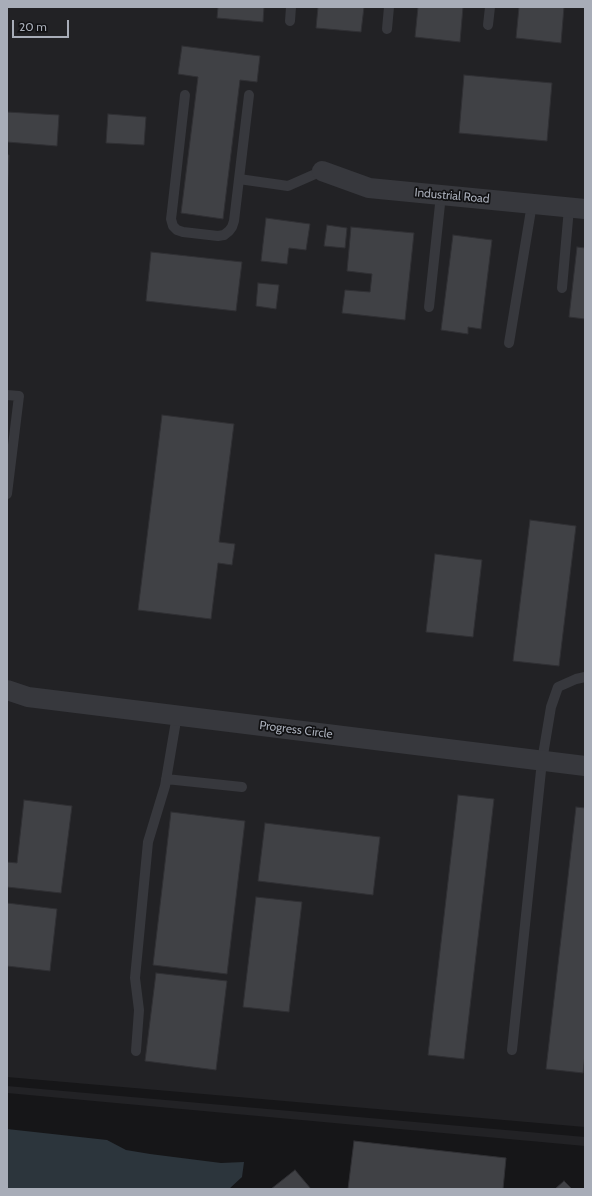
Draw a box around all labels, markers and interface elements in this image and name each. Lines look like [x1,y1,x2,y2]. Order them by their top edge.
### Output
scale bar [14,12,71,38]
text: 20 m [19,19,47,34]
street label: Industrial Road [414,186,490,206]
street label: Progress Circle [259,718,333,742]

